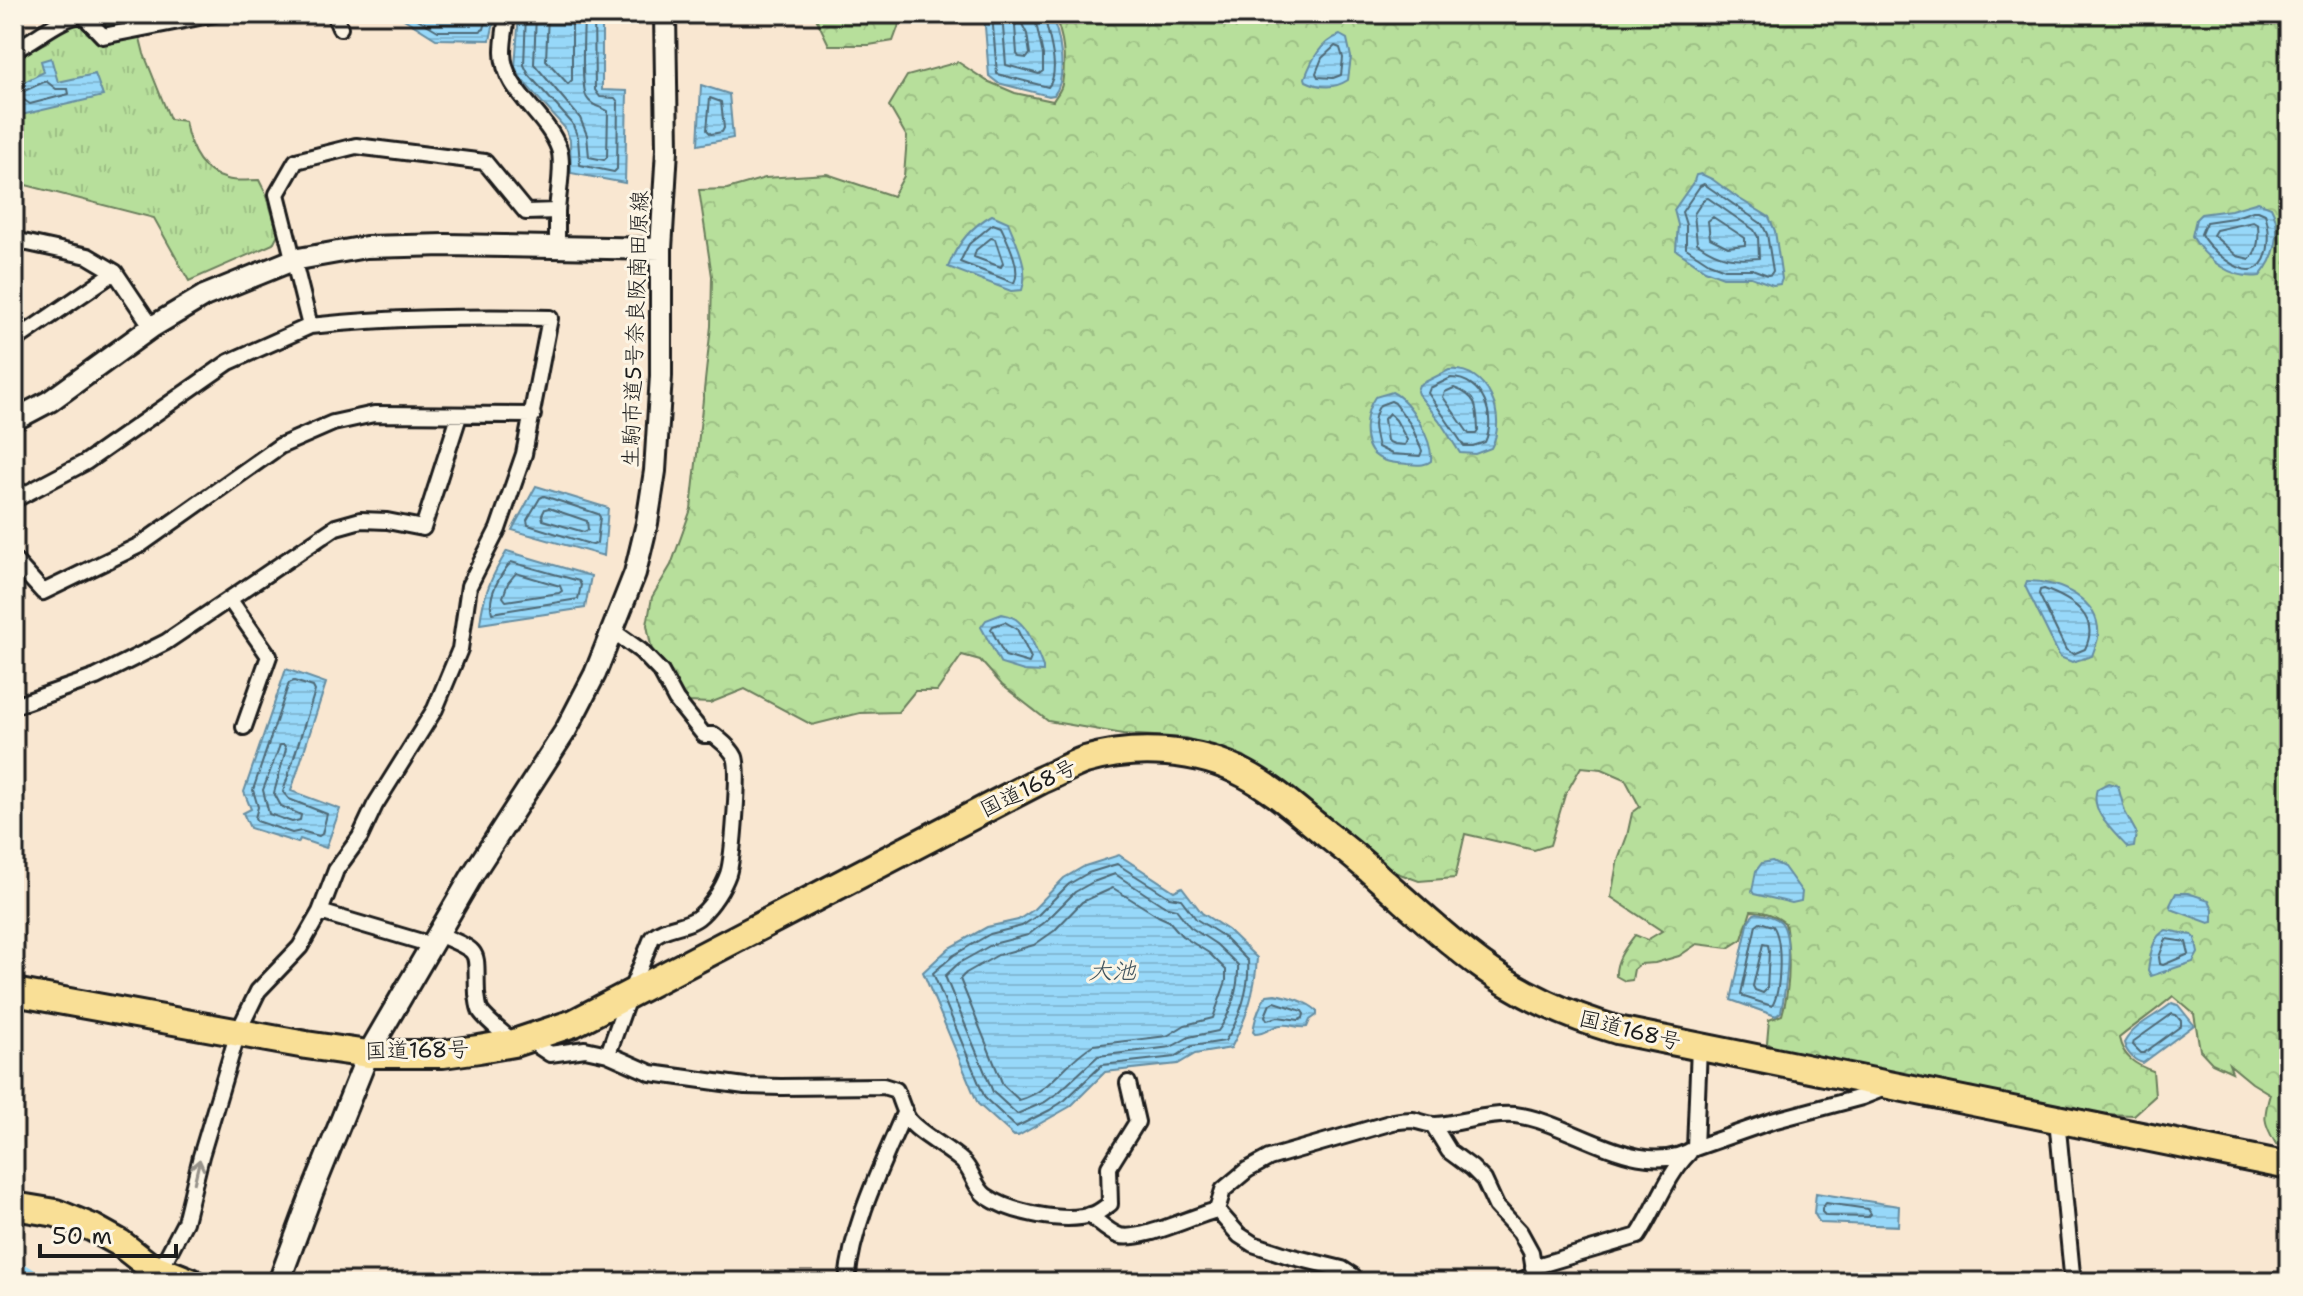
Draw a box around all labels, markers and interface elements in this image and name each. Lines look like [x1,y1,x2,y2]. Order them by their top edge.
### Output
street label: 生駒市道5号奈良阪南田原線 [616,190,654,468]
street label: 国道168号 [975,752,1081,824]
water label: 大池 [1088,955,1137,987]
street label: 国道168号 [1576,1003,1684,1057]
street label: 国道168号 [365,1035,469,1065]
one-way arrow [190,1159,205,1185]
scale bar [40,1208,176,1258]
text: 50 m [52,1220,112,1252]

